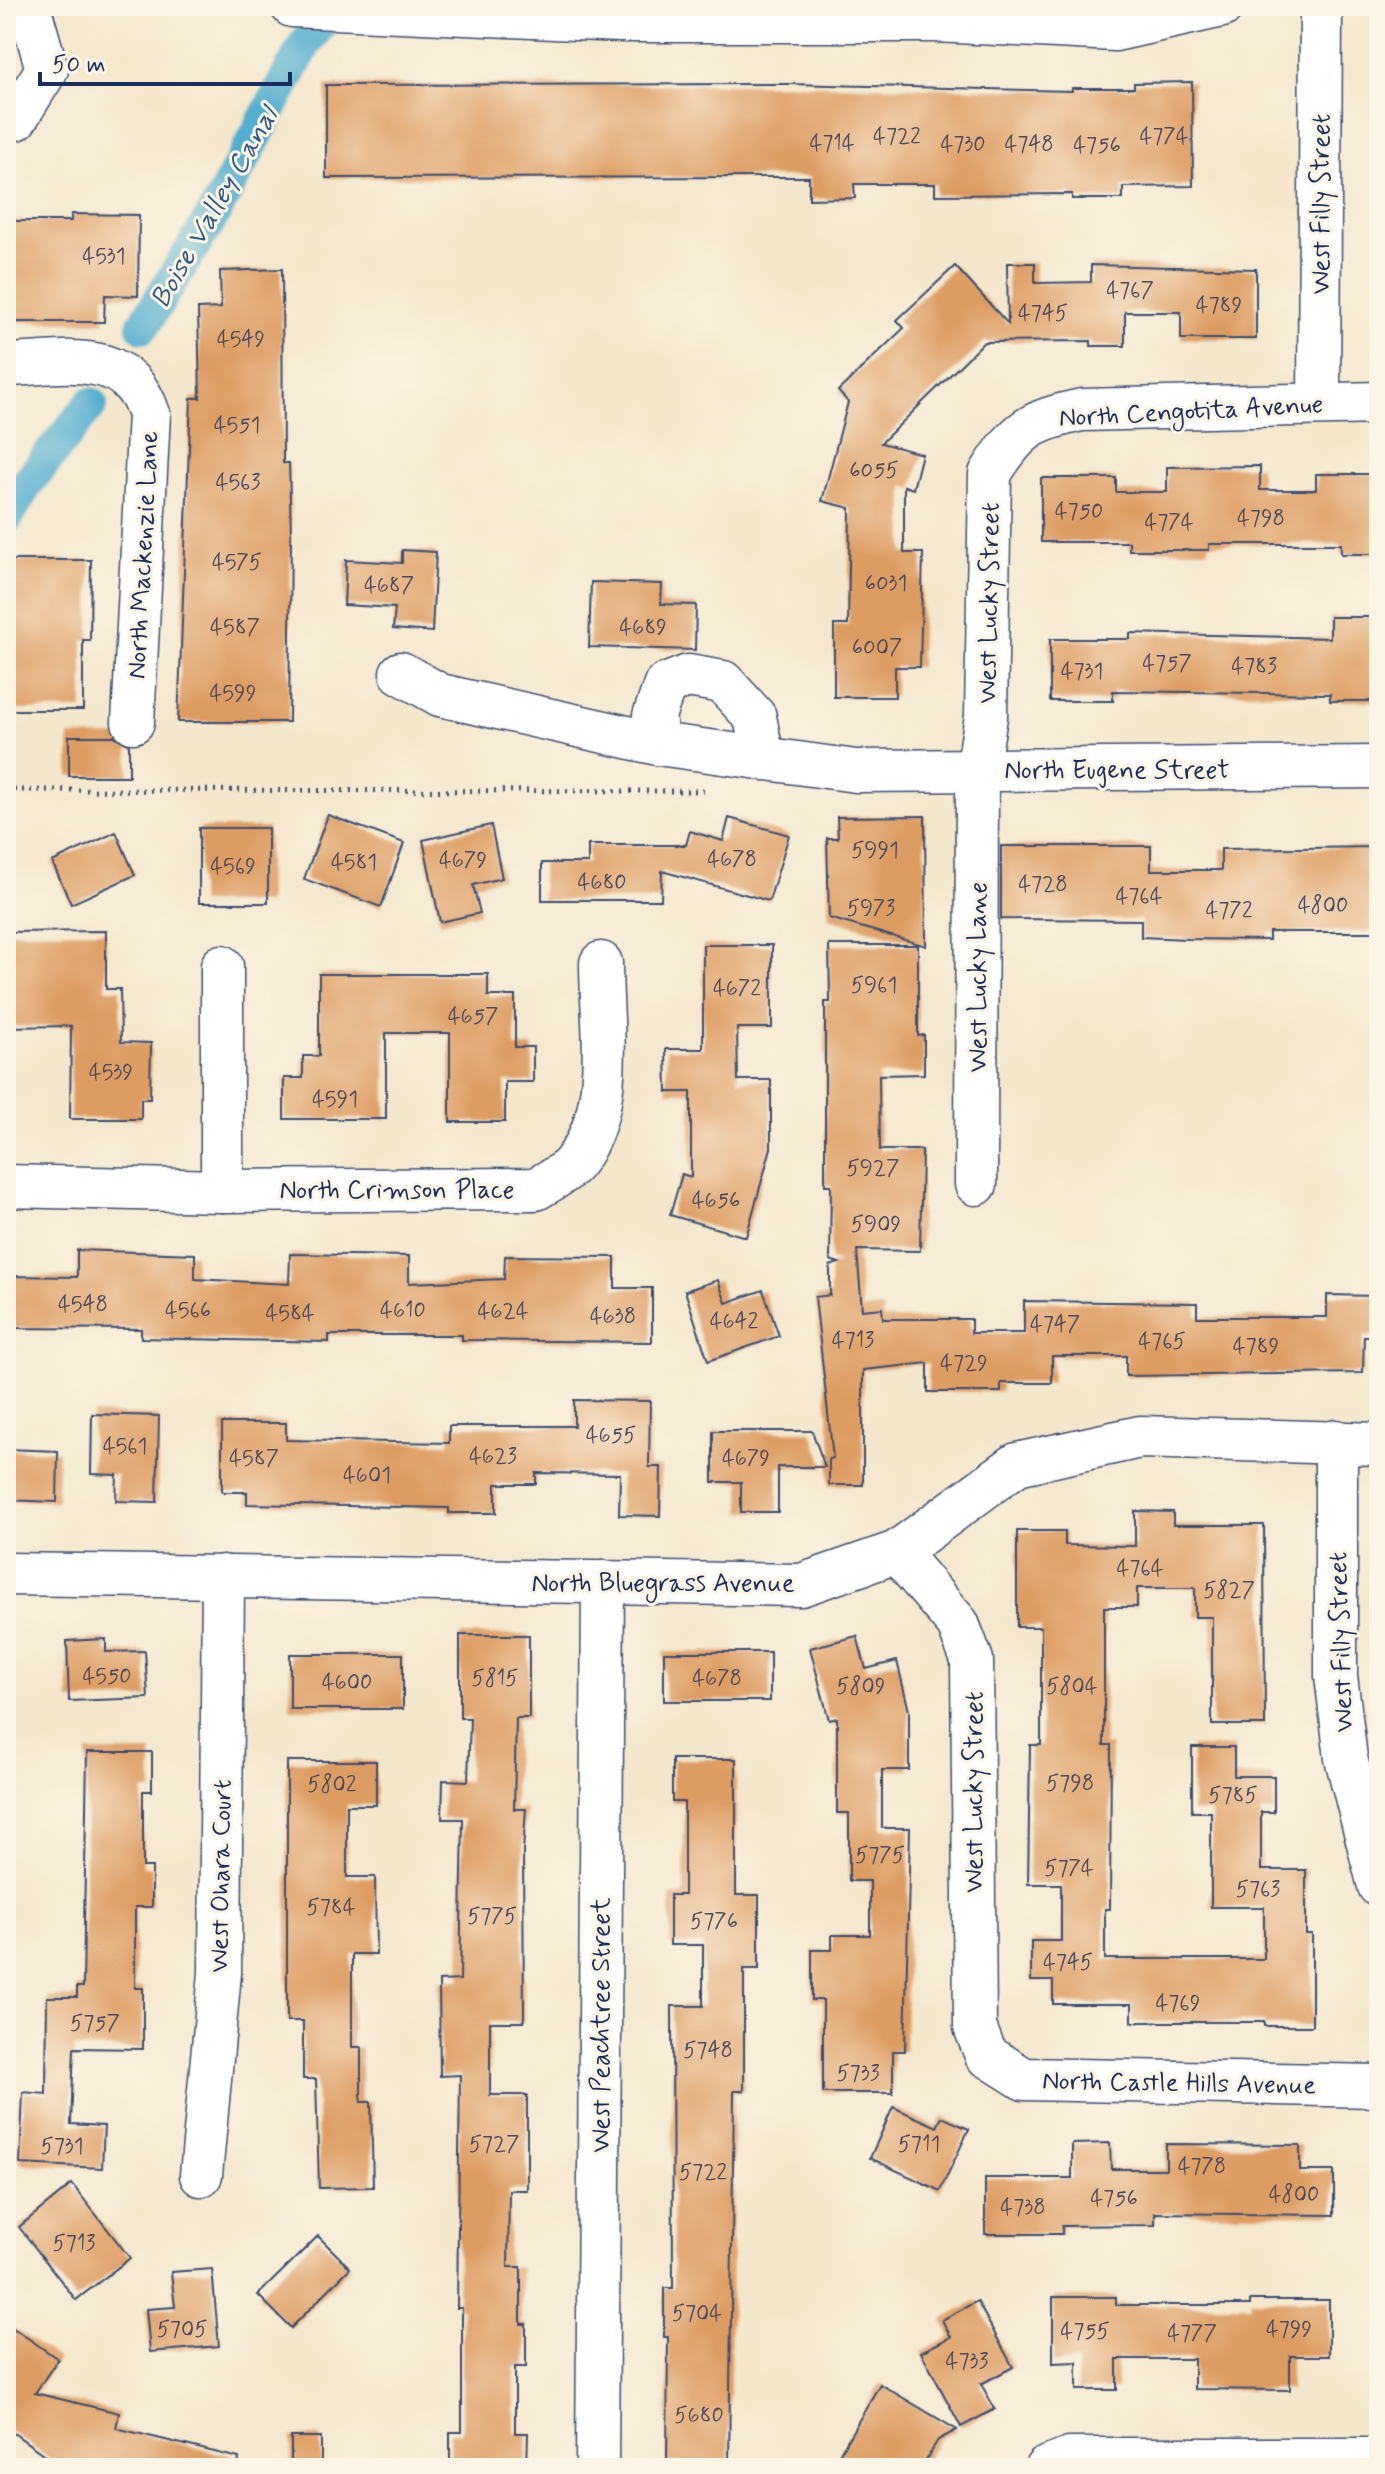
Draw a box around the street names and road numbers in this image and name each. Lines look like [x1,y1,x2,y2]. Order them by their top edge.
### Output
street label: West Filly Street [1305,114,1339,294]
street label: North Cengotita Avenue [1058,388,1324,438]
street label: North Mackenzie Lane [121,430,167,680]
street label: West Lucky Street [971,502,1009,704]
street label: North Eugene Street [1004,754,1230,788]
street label: West Lucky Lane [962,882,996,1072]
street label: North Crimson Place [280,1174,514,1208]
street label: West Filly Street [1322,1551,1362,1733]
street label: North Bluegrass Avenue [531,1567,795,1603]
street label: West Lucky Street [958,1691,992,1893]
street label: West Ohara Court [203,1779,241,1973]
street label: West Peachtree Street [585,1898,619,2152]
street label: North Castle Hills Avenue [1042,2065,1316,2103]

